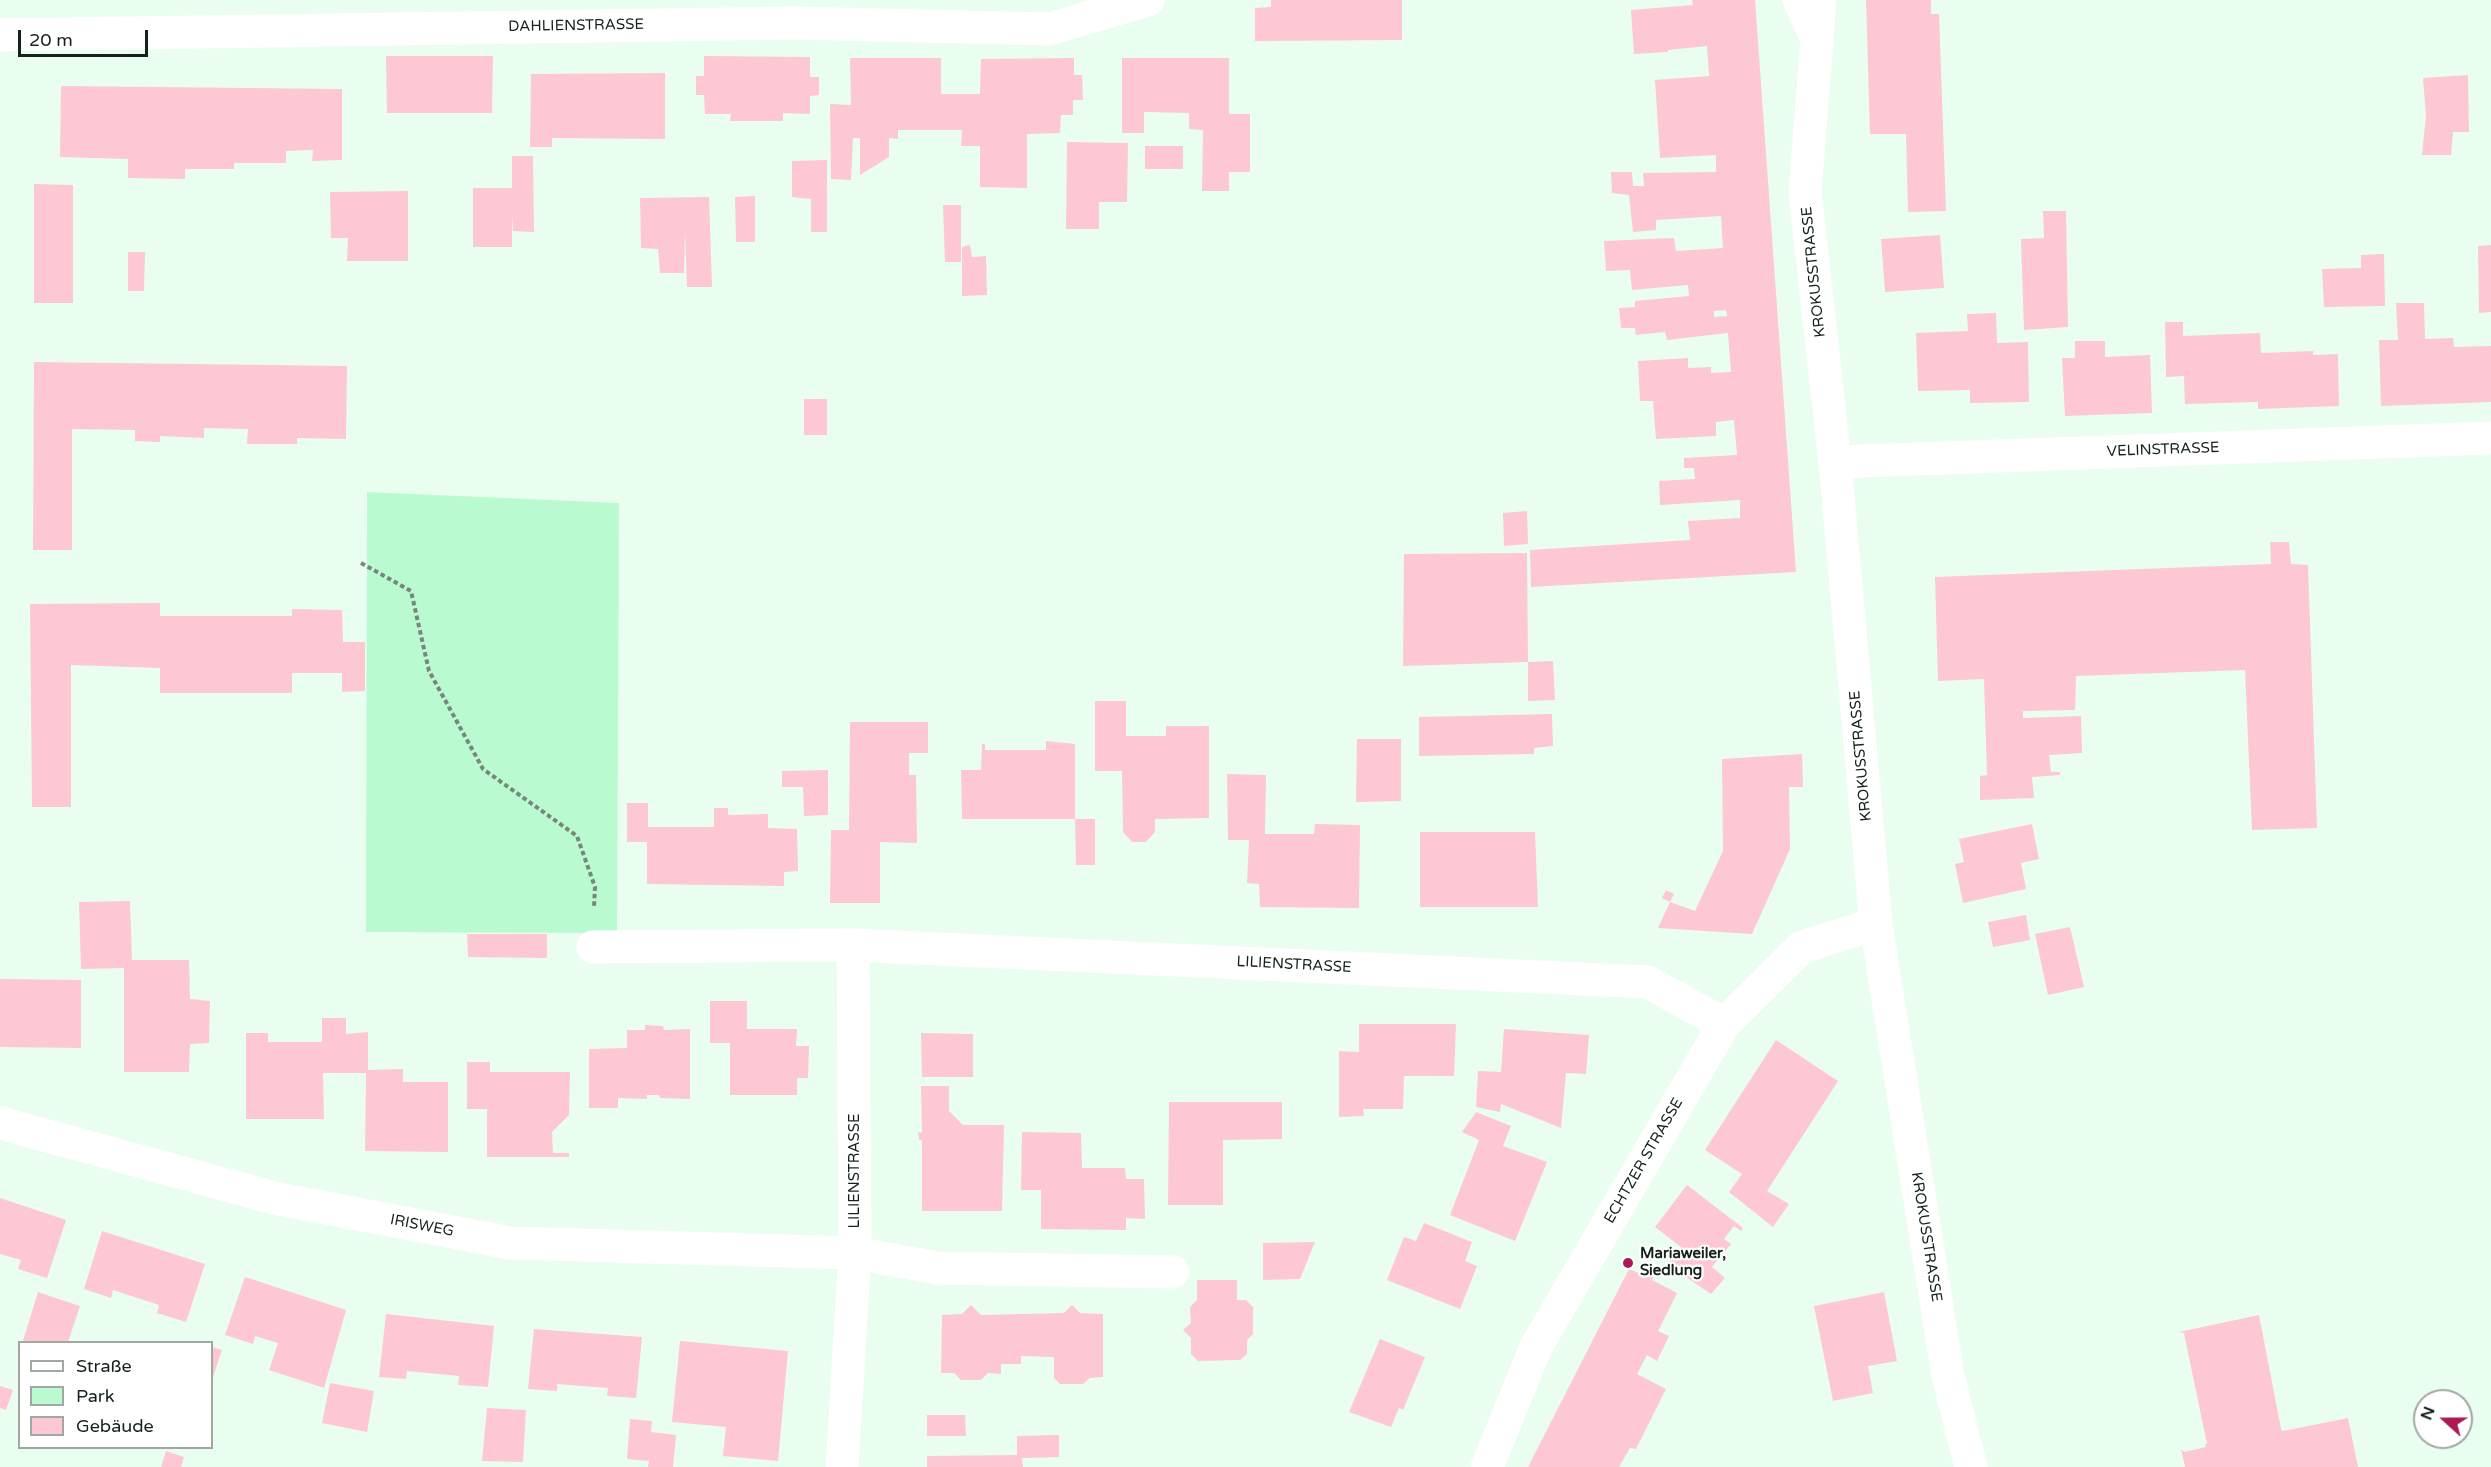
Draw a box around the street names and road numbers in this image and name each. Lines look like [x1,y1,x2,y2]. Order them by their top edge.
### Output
street label: DAHLIENSTRASSE [508,16,644,36]
street label: KROKUSSTRASSE [1798,206,1830,338]
street label: VELINSTRASSE [2106,439,2220,461]
street label: KROKUSSTRASSE [1846,690,1876,822]
street label: LILIENSTRASSE [1236,953,1352,977]
street label: ECHTZER STRASSE [1601,1095,1687,1227]
street label: LILIENSTRASSE [846,1113,864,1229]
street label: KROKUSSTRASSE [1907,1171,1945,1303]
street label: IRISWEG [389,1211,455,1241]

